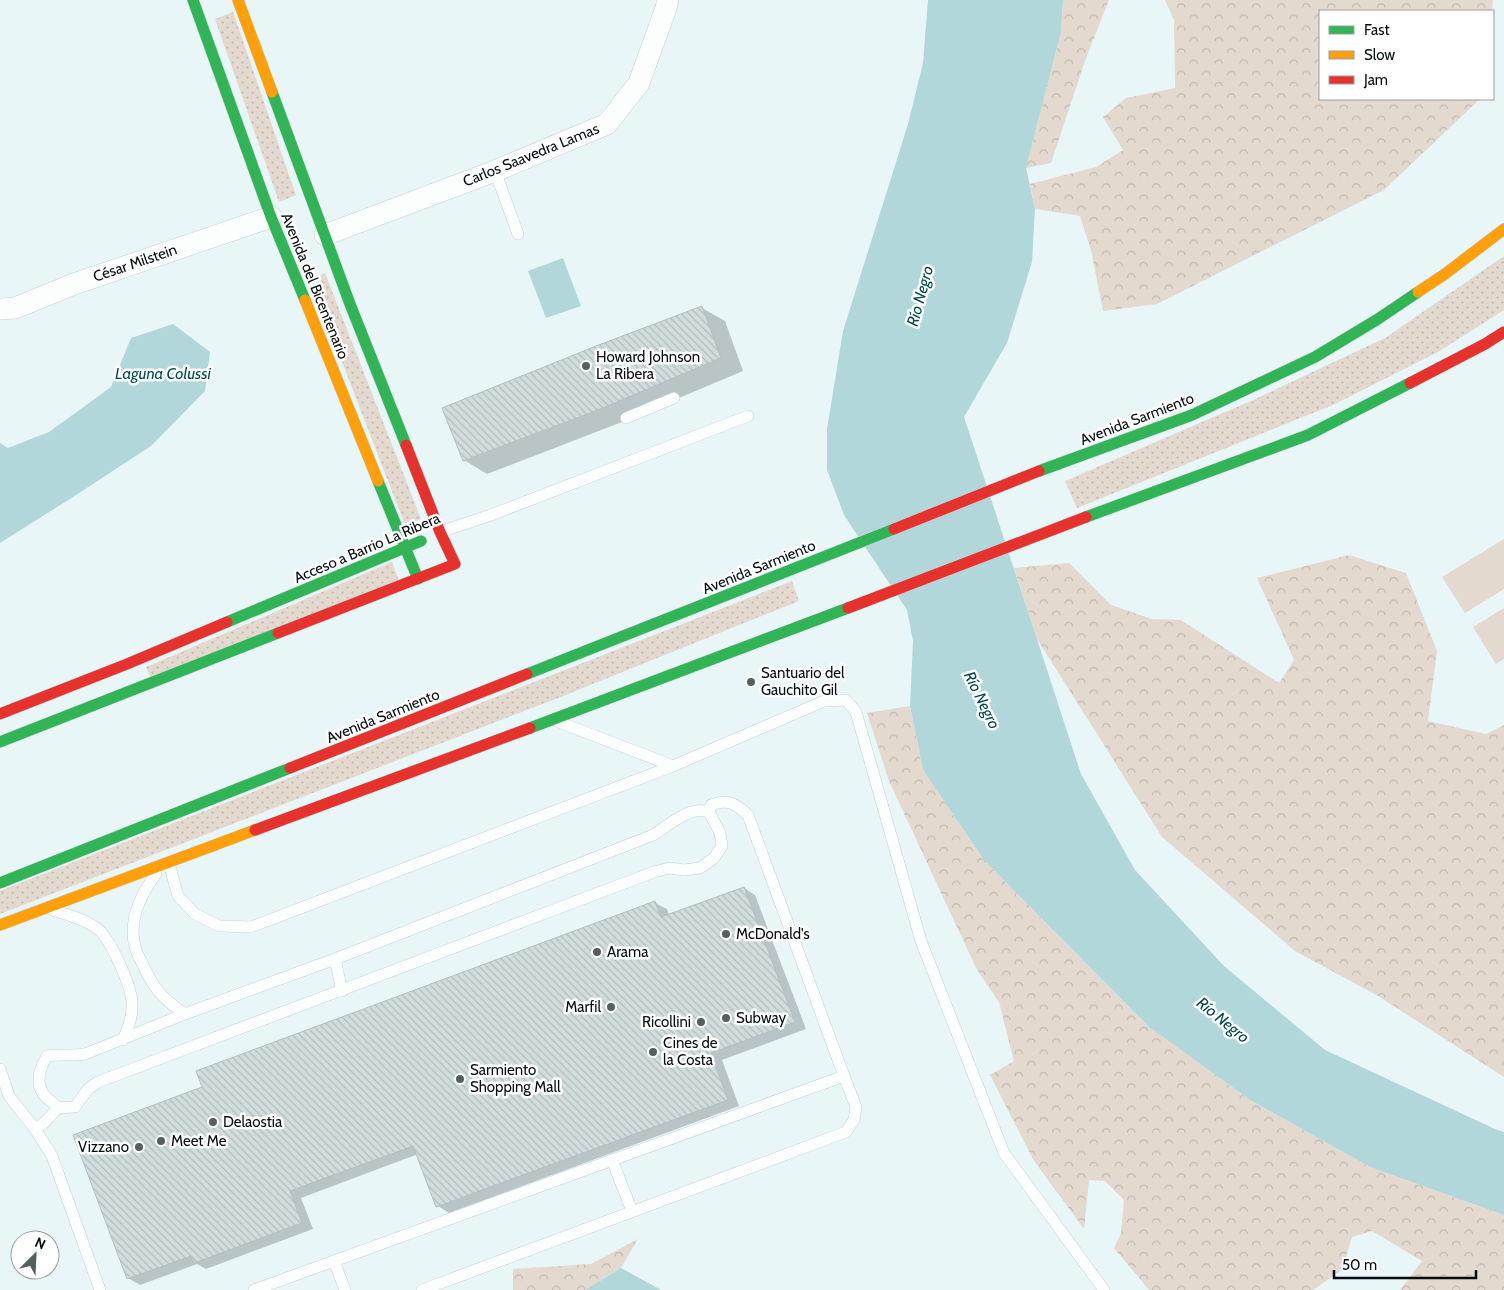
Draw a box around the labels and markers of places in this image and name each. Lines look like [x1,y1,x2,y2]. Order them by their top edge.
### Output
place label: Howard Johnson La Ribera [596,348,700,383]
marker: Howard Johnson La Ribera [580,360,592,372]
place label: Santuario del Gauchito Gil [761,664,845,699]
marker: Santuario del Gauchito Gil [745,676,757,688]
place label: McDonald's [736,925,810,943]
marker: McDonald's [720,928,732,940]
place label: Arama [607,943,649,961]
marker: Arama [591,946,603,958]
place label: Marfil [565,998,601,1016]
marker: Marfil [605,1001,617,1013]
place label: Subway [736,1009,786,1027]
marker: Subway [720,1012,732,1024]
place label: Ricollini [642,1013,691,1031]
marker: Ricollini [695,1016,707,1028]
place label: Cines de la Costa [663,1034,718,1069]
marker: Cines de la Costa [647,1046,659,1058]
place label: Sarmiento Shopping Mall [470,1061,561,1096]
marker: Sarmiento Shopping Mall [454,1073,466,1085]
place label: Delaostia [223,1113,283,1131]
marker: Delaostia [207,1116,219,1128]
place label: Meet Me [171,1132,227,1150]
marker: Meet Me [155,1135,167,1147]
place label: Vizzano [78,1138,129,1156]
marker: Vizzano [133,1141,145,1153]

